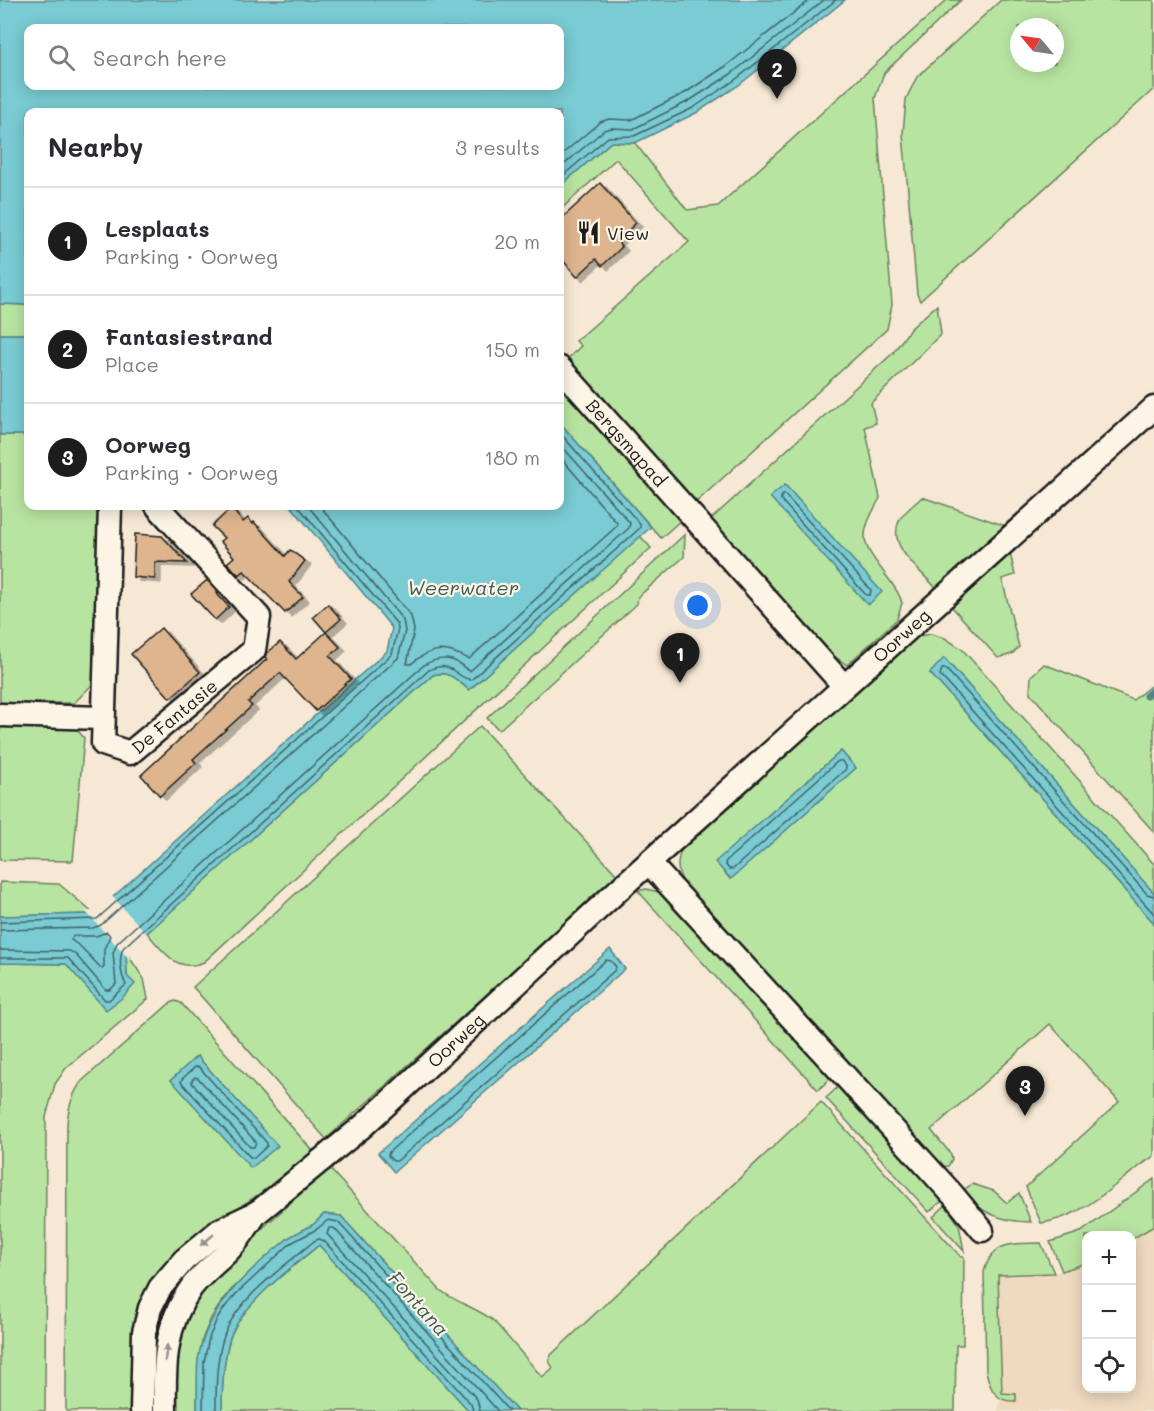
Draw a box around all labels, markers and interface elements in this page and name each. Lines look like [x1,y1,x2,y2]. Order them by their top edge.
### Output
north arrow [1010,18,1064,72]
search box [24,24,564,90]
icon: search [45,41,78,74]
text: Search here [93,43,227,72]
pin: 2 [758,50,796,99]
text: Nearby [48,130,143,164]
text: 3 results [455,134,540,160]
text: Lesplaats [105,214,210,243]
restaurant icon: View [576,220,602,246]
place label: View [607,221,649,245]
text: 1 [63,228,72,254]
text: 20 m [494,228,540,254]
text: Parking · Oorweg [105,243,278,269]
text: Fantasiestrand [105,322,273,351]
text: 2 [62,336,73,362]
text: 150 m [485,336,540,362]
text: Place [105,351,159,377]
street label: Bergsmapad [581,394,672,492]
text: Oorweg [105,430,191,459]
text: 3 [62,444,74,470]
text: 180 m [484,444,540,470]
text: Parking · Oorweg [105,459,278,485]
water label: Weerwater [407,574,519,600]
your location [683,591,712,620]
street label: Oorweg [867,603,935,668]
pin: 1 [660,634,700,683]
street label: De Fantasie [126,673,222,759]
street label: Oorweg [422,1008,489,1073]
pin: 3 [1006,1066,1044,1116]
map controls [1082,1231,1136,1393]
button: + [1082,1231,1136,1285]
one-way arrow [199,1234,215,1247]
water label: Fontana [383,1265,455,1341]
button: − [1082,1285,1136,1339]
button: locate [1082,1339,1136,1393]
one-way arrow [162,1343,171,1362]

